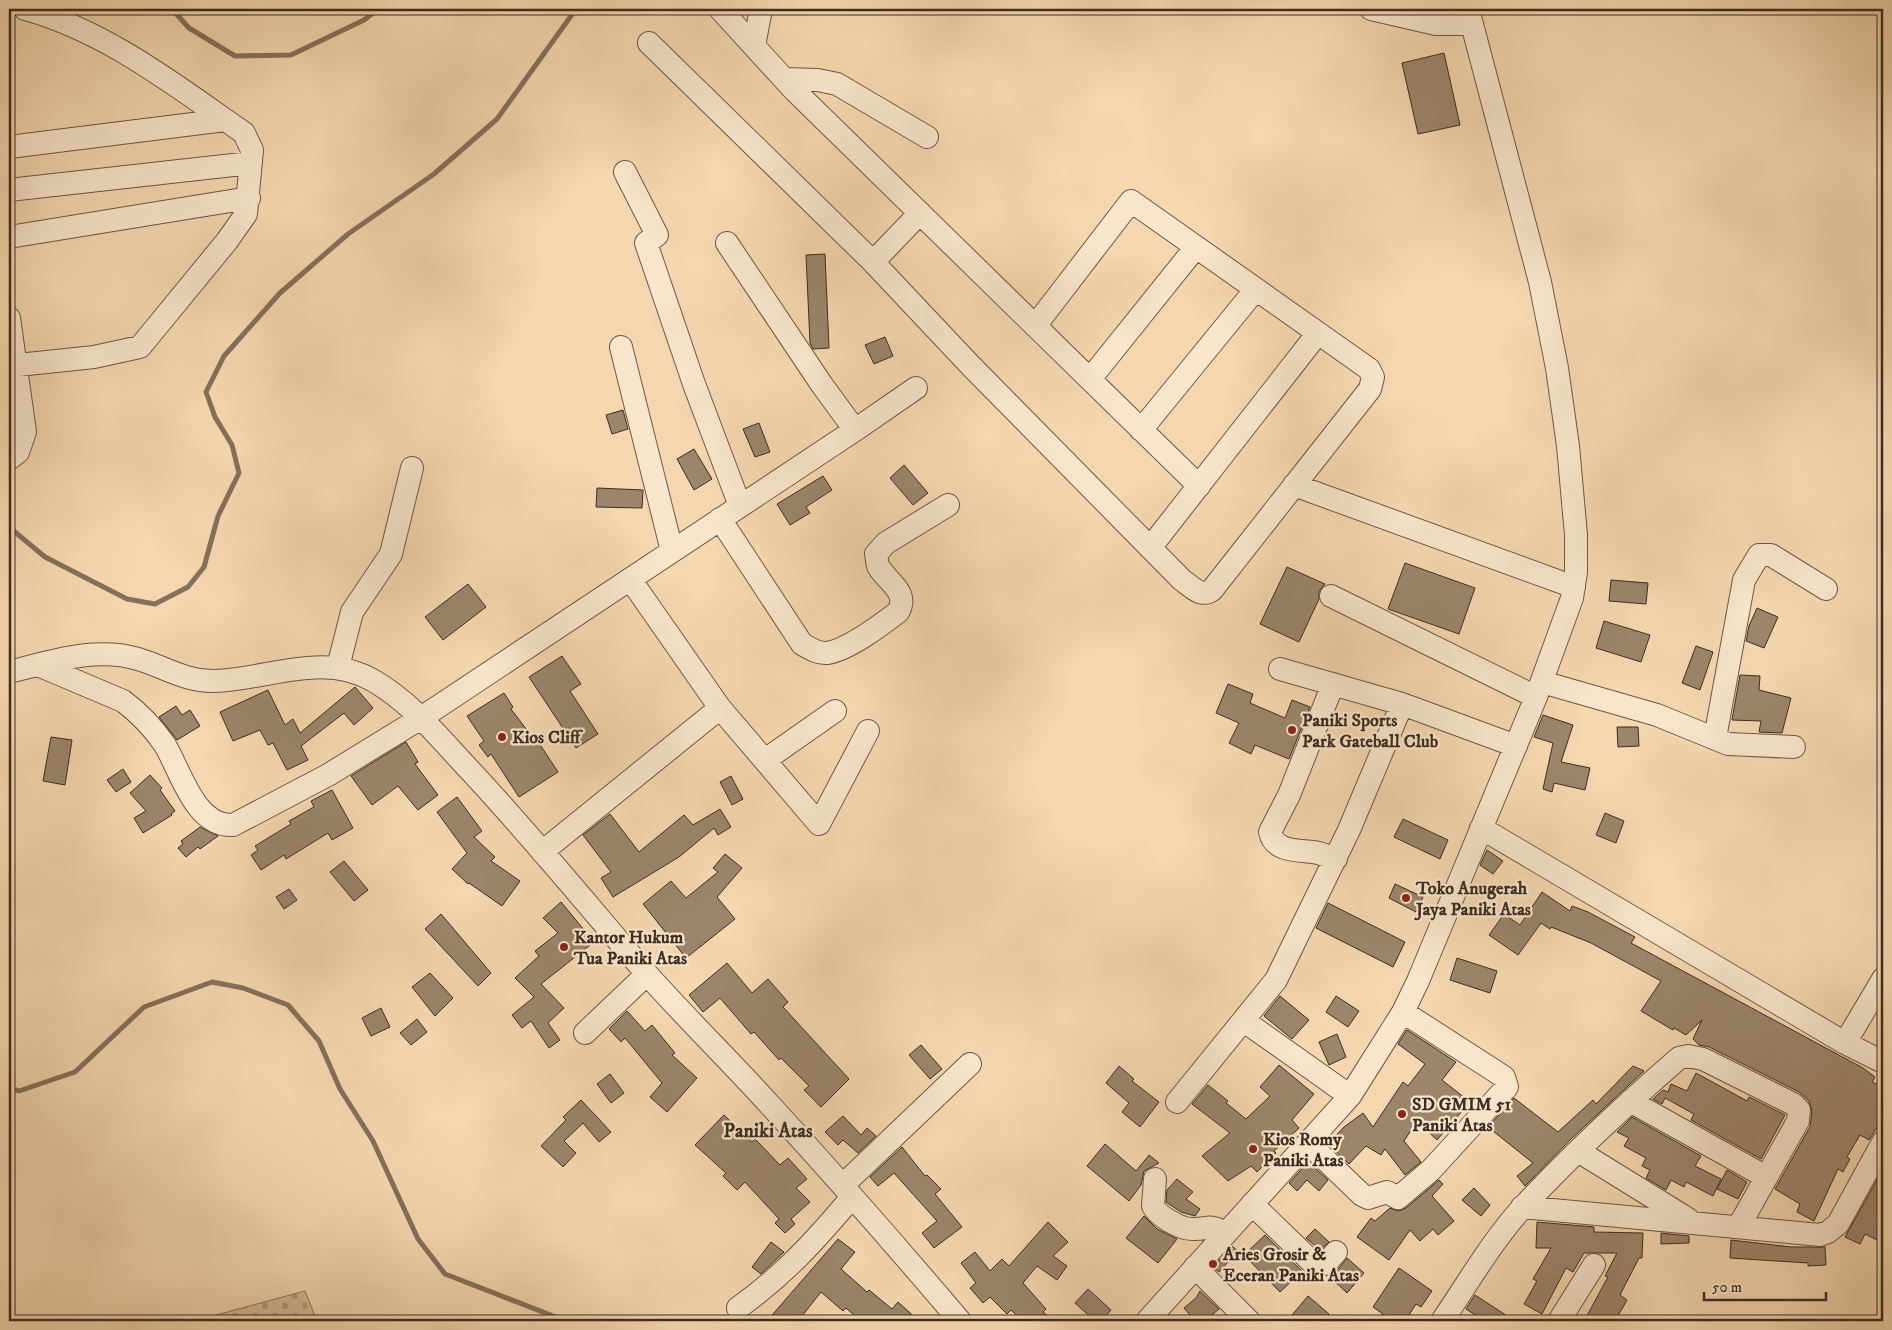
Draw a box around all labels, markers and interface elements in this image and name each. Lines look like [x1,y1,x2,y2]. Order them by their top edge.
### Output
place label: Paniki Sports Park Gateball Club [1302,710,1439,753]
marker: Paniki Sports Park Gateball Club [1286,724,1298,736]
place label: Kios Cliff [512,727,584,749]
marker: Kios Cliff [496,731,508,743]
place label: Toko Anugerah Jaya Paniki Atas [1414,878,1531,921]
marker: Toko Anugerah Jaya Paniki Atas [1400,892,1412,904]
place label: Kantor Hukum Tua Paniki Atas [573,927,687,970]
marker: Kantor Hukum Tua Paniki Atas [558,941,570,953]
place label: SD GMIM 51 Paniki Atas [1412,1094,1511,1137]
marker: SD GMIM 51 Paniki Atas [1396,1108,1408,1120]
district label: Paniki Atas [723,1119,813,1144]
place label: Kios Romy Paniki Atas [1263,1129,1343,1172]
marker: Kios Romy Paniki Atas [1247,1143,1259,1155]
place label: Aries Grosir & Eceran Paniki Atas [1222,1244,1359,1287]
marker: Aries Grosir & Eceran Paniki Atas [1207,1258,1219,1270]
scale bar [1704,1270,1827,1302]
text: 50 m [1712,1278,1742,1297]

